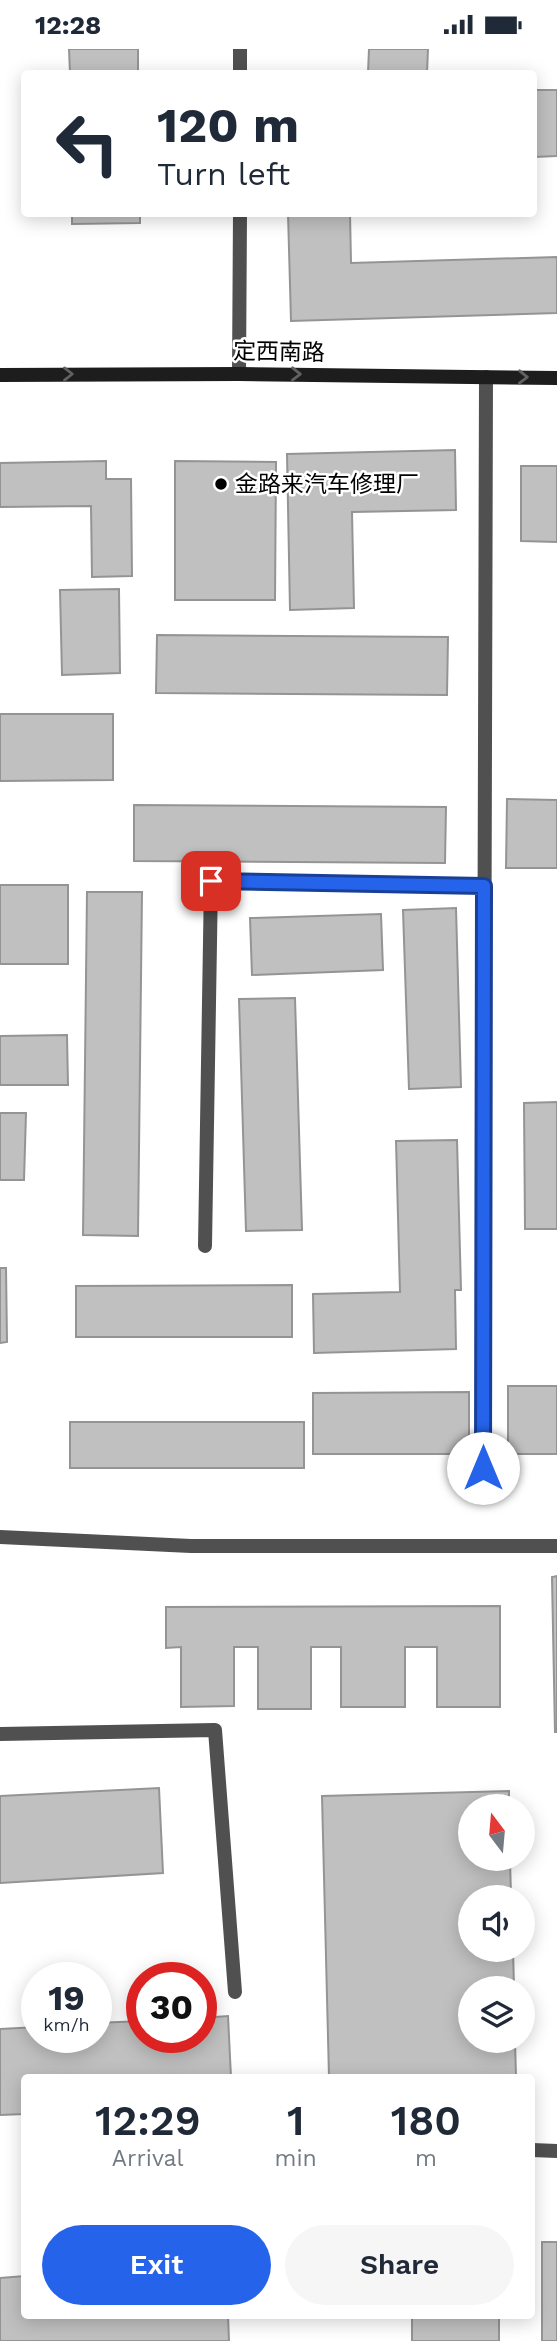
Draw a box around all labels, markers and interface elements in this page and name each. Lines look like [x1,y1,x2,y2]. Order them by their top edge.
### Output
text: 12:28 [35,10,101,40]
text: 120 m [157,96,299,154]
icon: left [42,98,133,189]
text: Turn left [157,155,290,193]
street label: 定西南路 [233,338,325,366]
one-way arrow [63,366,74,382]
one-way arrow [290,367,301,382]
one-way arrow [518,370,529,385]
place label: 金路来汽车修理厂 [235,471,419,498]
marker: 金路来汽车修理厂 [213,476,229,492]
pin [181,851,241,911]
icon: arrive [192,862,230,900]
position arrow [446,1431,520,1505]
north arrow [458,1794,536,1871]
map controls [458,1794,535,2053]
button: sound [458,1885,535,1962]
speed limit sign: 30 [126,1962,217,2053]
button: layers [458,1976,535,2053]
text: 19 [48,1977,85,2019]
text: km/h [43,2014,90,2035]
text: 12:29 [95,2096,201,2145]
text: 1 [287,2096,304,2145]
text: 180 [391,2096,461,2145]
text: Arrival [112,2145,184,2172]
text: min [274,2145,317,2172]
text: m [415,2145,437,2172]
button: Exit [42,2225,271,2305]
button: Share [285,2225,514,2305]

